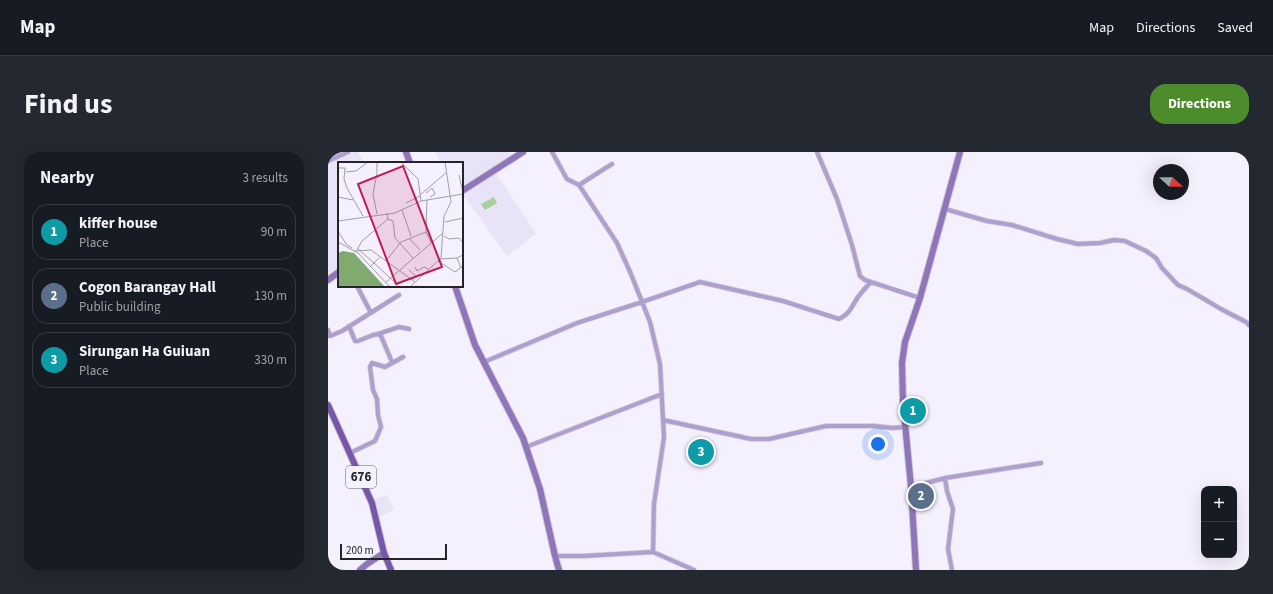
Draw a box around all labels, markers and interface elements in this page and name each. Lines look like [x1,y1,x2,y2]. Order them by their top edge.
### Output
text: Map [20,14,55,41]
text: Map [1089,18,1114,38]
text: Directions [1136,18,1195,38]
text: Saved [1217,18,1253,38]
text: Find us [24,84,112,124]
button: Directions [1150,84,1249,124]
inset map [338,162,463,287]
north arrow [1153,164,1189,200]
text: Nearby [40,166,94,190]
text: 3 results [243,169,288,187]
text: kiffer house [79,213,158,234]
text: 1 [51,223,57,241]
text: 90 m [261,223,287,241]
text: Place [79,234,108,252]
text: Cogon Barangay Hall [79,277,216,298]
text: 2 [51,287,57,305]
text: 130 m [254,287,287,305]
text: Public building [79,298,161,316]
text: Sirungan Ha Guiuan [79,341,210,362]
text: 3 [51,351,57,369]
text: 330 m [254,351,287,369]
text: Place [79,362,108,380]
pin: 1 [900,396,926,426]
your location [868,434,888,454]
pin: 3 [688,437,714,467]
road number: 676 [346,466,376,488]
pin: 2 [908,481,934,511]
map controls [1201,486,1237,558]
button: + [1201,486,1237,522]
button: − [1201,522,1237,558]
scale bar [340,542,447,561]
text: 200 m [346,543,374,558]

